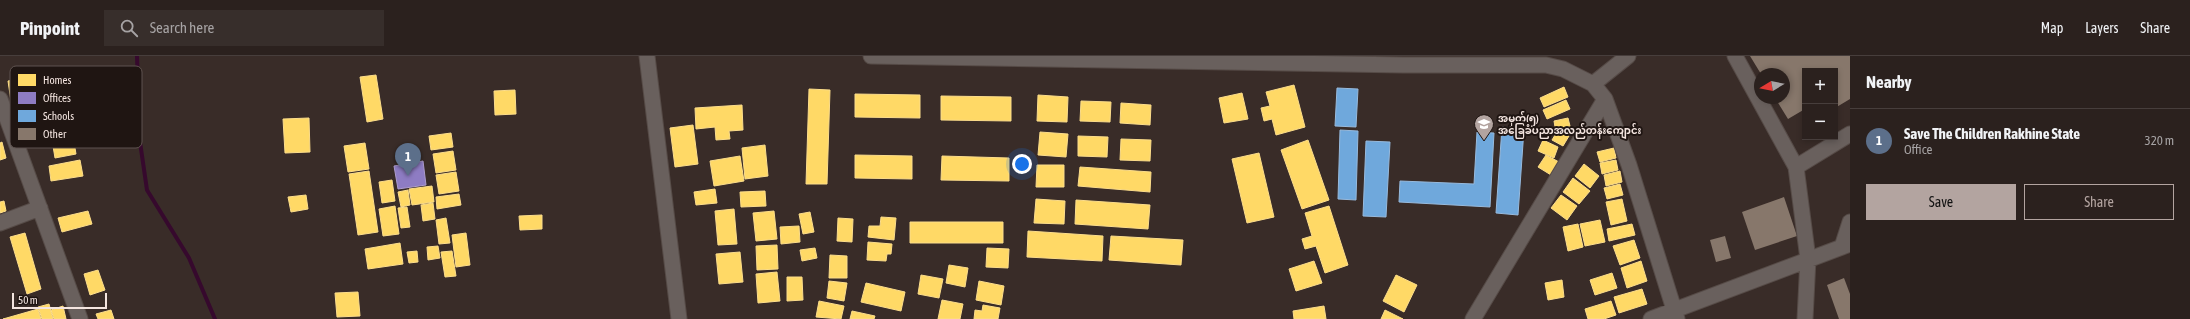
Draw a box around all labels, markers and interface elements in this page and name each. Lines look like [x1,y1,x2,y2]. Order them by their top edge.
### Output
search box [104,10,384,46]
text: Pinpoint [20,17,80,39]
icon: search [118,17,140,39]
text: Search here [150,19,214,36]
text: Map [2041,20,2063,36]
text: Layers [2085,20,2118,36]
text: Share [2140,20,2170,36]
legend [10,66,142,148]
north arrow [1754,68,1790,104]
map controls [1802,68,1838,140]
button: + [1802,68,1838,104]
text: Nearby [1866,72,1912,92]
text: Homes [43,74,71,86]
text: Offices [43,92,71,104]
button: − [1802,104,1838,140]
text: Schools [43,110,74,122]
place label: အမှတ်(၅) အခြေခံပညာအလည်တန်းကျောင်း [1498,111,1642,139]
school or university icon: အမှတ်(၅) အခြေခံပညာအလည်တန်းကျောင်း [1473,113,1495,141]
text: Save The Children Rakhine State [1904,125,2080,142]
text: Other [43,128,67,140]
text: 1 [1876,133,1882,148]
text: 320 m [2145,133,2174,148]
text: Office [1904,142,1932,157]
pin: 1 [395,143,421,176]
your location [1012,154,1032,174]
button: Save [1866,184,2016,220]
button: Share [2024,184,2174,220]
scale bar [12,291,107,310]
text: 50 m [18,294,38,306]

